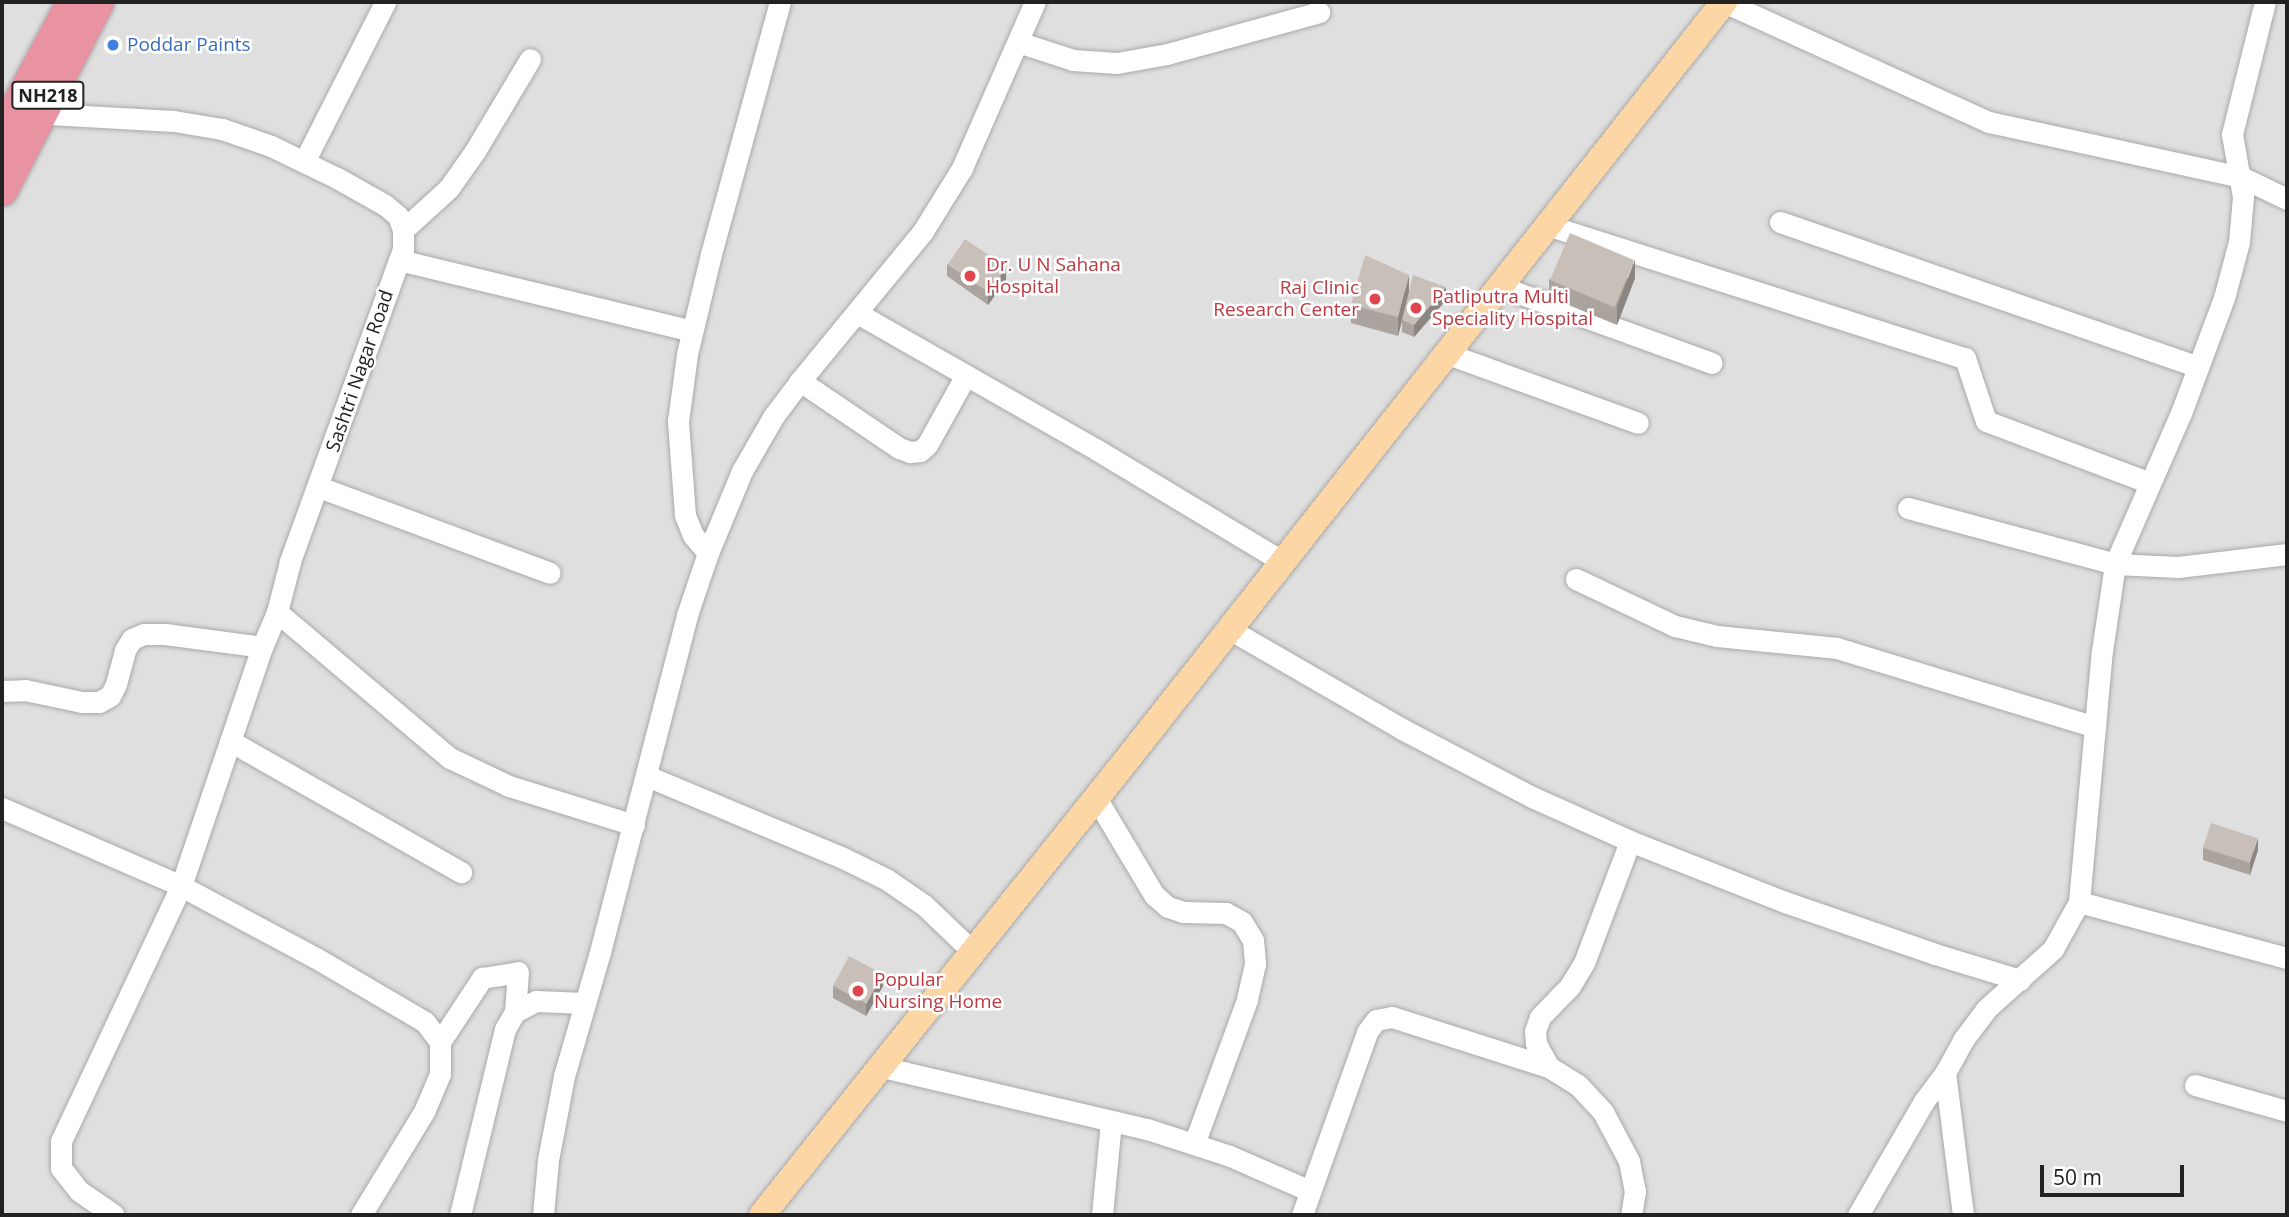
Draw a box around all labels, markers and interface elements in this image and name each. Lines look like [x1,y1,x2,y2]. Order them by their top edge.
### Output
place label: Poddar Paints [127,34,251,56]
marker: Poddar Paints [105,37,121,53]
road number: NH218 [11,80,85,110]
place label: Dr. U N Sahana Hospital [986,254,1121,298]
marker: Dr. U N Sahana Hospital [960,266,980,286]
place label: Raj Clinic Research Center [1213,277,1359,321]
place label: Patliputra Multi Speciality Hospital [1432,286,1593,330]
street label: Sashtri Nagar Road [322,287,398,455]
marker: Raj Clinic Research Center [1365,289,1385,309]
marker: Patliputra Multi Speciality Hospital [1406,298,1426,318]
place label: Popular Nursing Home [874,969,1002,1013]
marker: Popular Nursing Home [848,981,868,1001]
scale bar [2044,1150,2188,1194]
text: 50 m [2053,1163,2102,1191]

